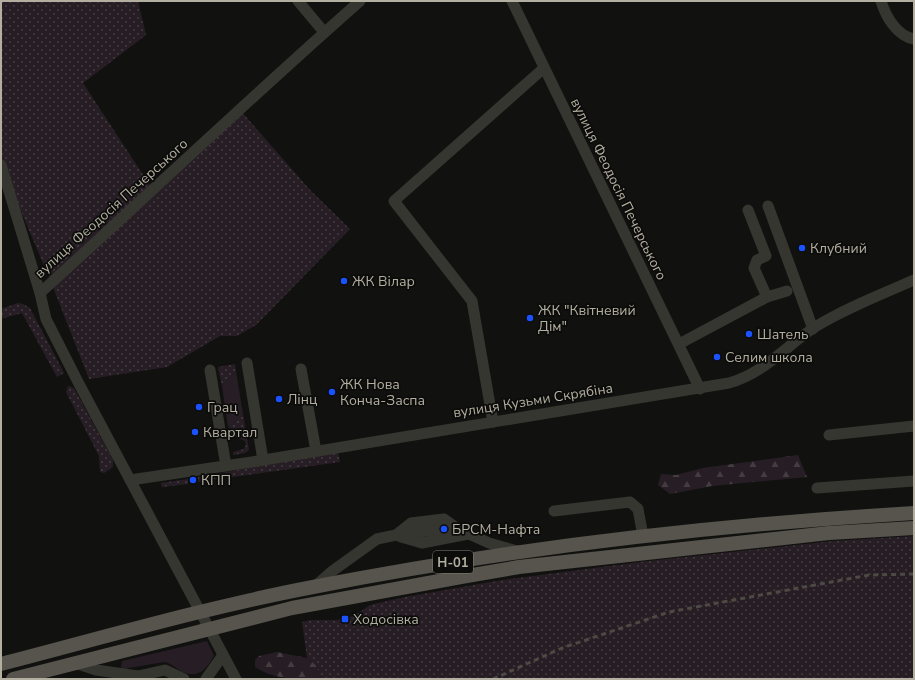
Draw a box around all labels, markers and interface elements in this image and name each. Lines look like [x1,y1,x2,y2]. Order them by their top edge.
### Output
street label: вулиця Феодосія Печерського [566,95,671,283]
street label: вулиця Феодосія Печерського [31,134,192,282]
place label: Клубний [810,239,867,258]
marker: Клубний [797,243,807,253]
place label: ЖК Вілар [352,272,415,291]
marker: ЖК Вілар [339,276,349,286]
place label: ЖК "Квітневий Дім" [538,301,636,336]
marker: ЖК "Квітневий Дім" [525,313,535,323]
place label: Шатель [757,325,809,344]
marker: Шатель [744,329,754,339]
place label: Селим школа [725,348,813,367]
marker: Селим школа [712,352,722,362]
place label: ЖК Нова Конча-Заспа [340,375,425,410]
street label: вулиця Кузьми Скрябіна [452,378,614,423]
marker: ЖК Нова Конча-Заспа [327,387,337,397]
place label: Лінц [287,390,317,409]
marker: Лінц [274,394,284,404]
place label: Грац [207,398,238,417]
marker: Грац [194,402,204,412]
place label: Квартал [203,423,257,442]
marker: Квартал [190,427,200,437]
place label: КПП [201,471,231,490]
marker: КПП [188,475,198,485]
place label: БРСМ-Нафта [452,520,540,539]
marker: БРСМ-Нафта [439,524,449,534]
road number: Н-01 [433,551,473,573]
place label: Ходосівка [353,610,419,629]
marker: Ходосівка [340,614,350,624]

